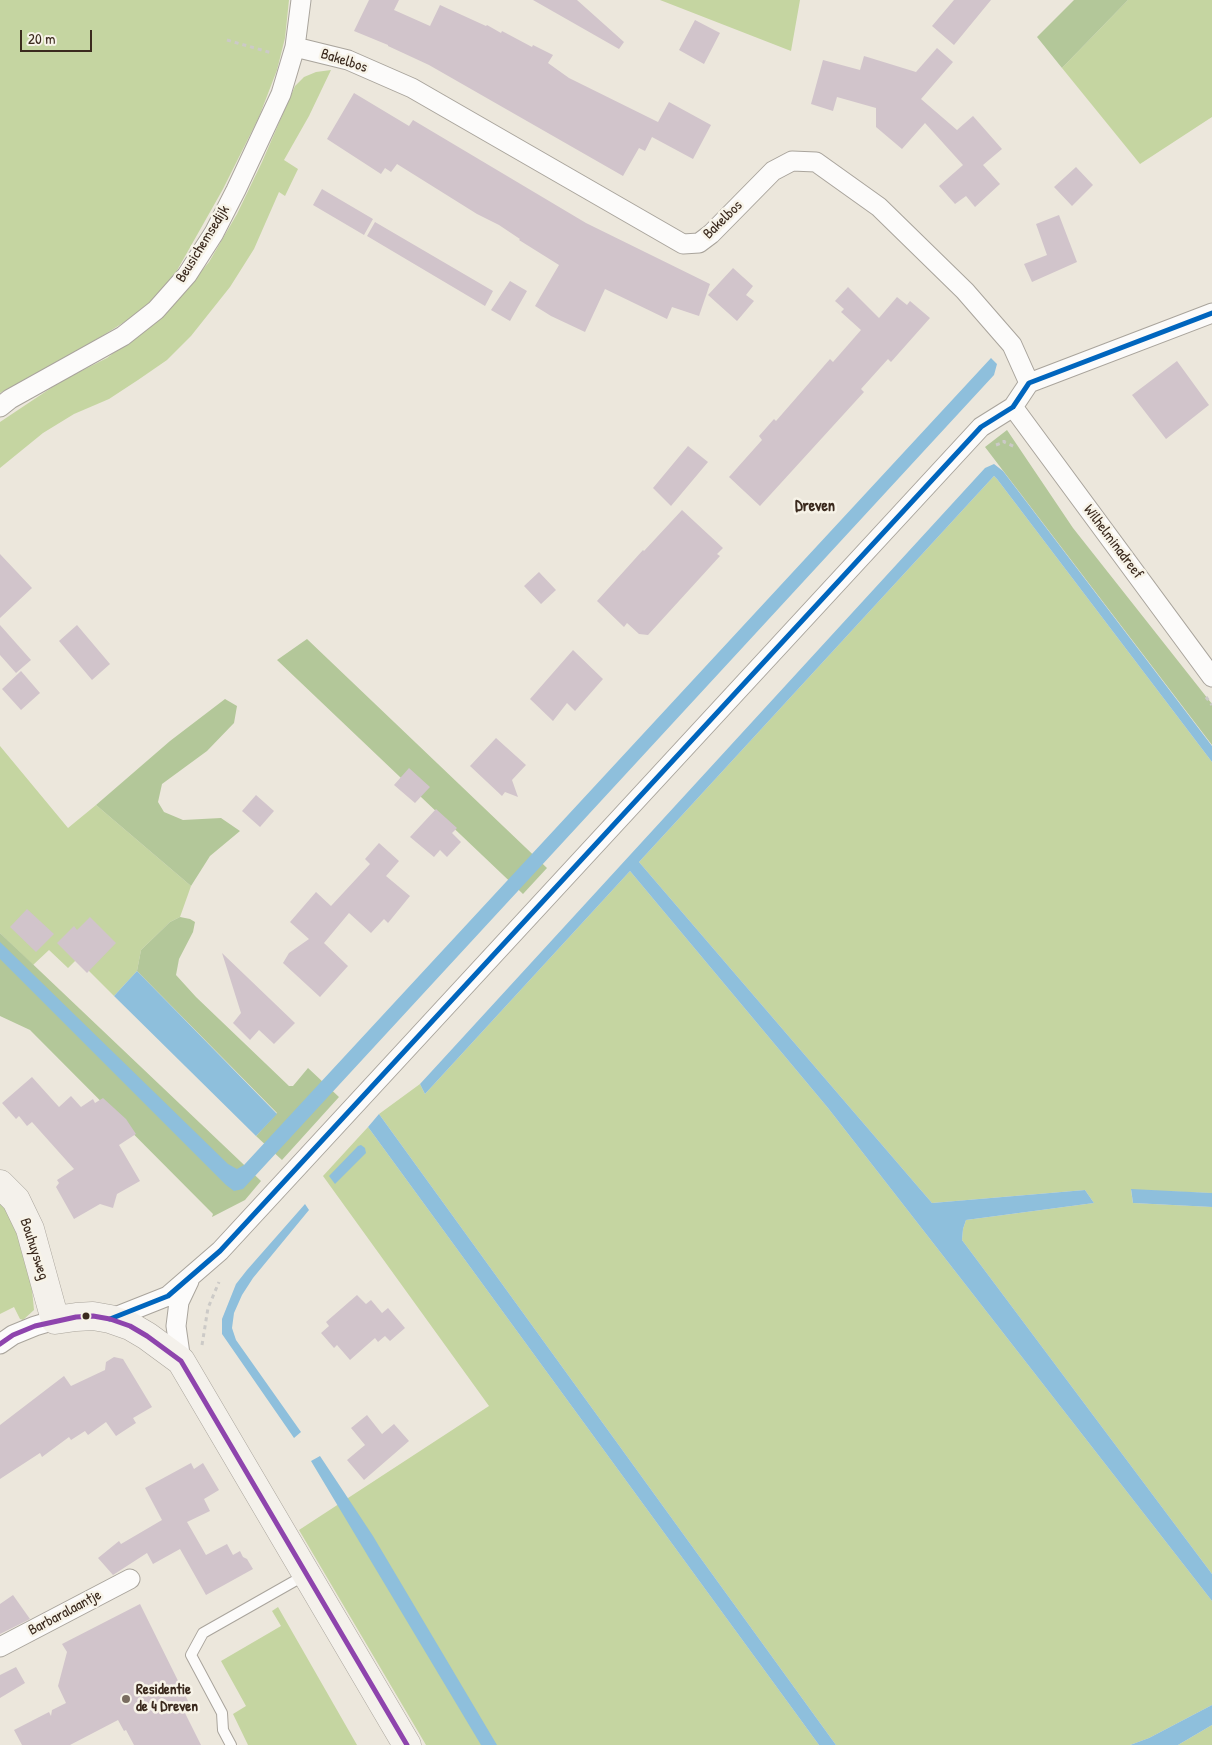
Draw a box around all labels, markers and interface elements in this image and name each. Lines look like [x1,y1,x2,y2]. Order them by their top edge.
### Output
scale bar [22,20,95,52]
text: 20 m [28,28,55,49]
street label: Bakelbos [319,45,369,77]
street label: Bakelbos [700,197,746,243]
street label: Beusichemsedijk [172,202,234,286]
district label: Dreven [795,497,835,517]
street label: Wilhelminadreef [1079,501,1147,583]
street label: Bouhuysweg [16,1216,52,1282]
unlabelled marker [81,1311,91,1321]
street label: Barbaralaantje [25,1586,105,1640]
place label: Residentie de 4 Dreven [136,1681,198,1716]
marker: Residentie de 4 Dreven [120,1693,132,1705]

